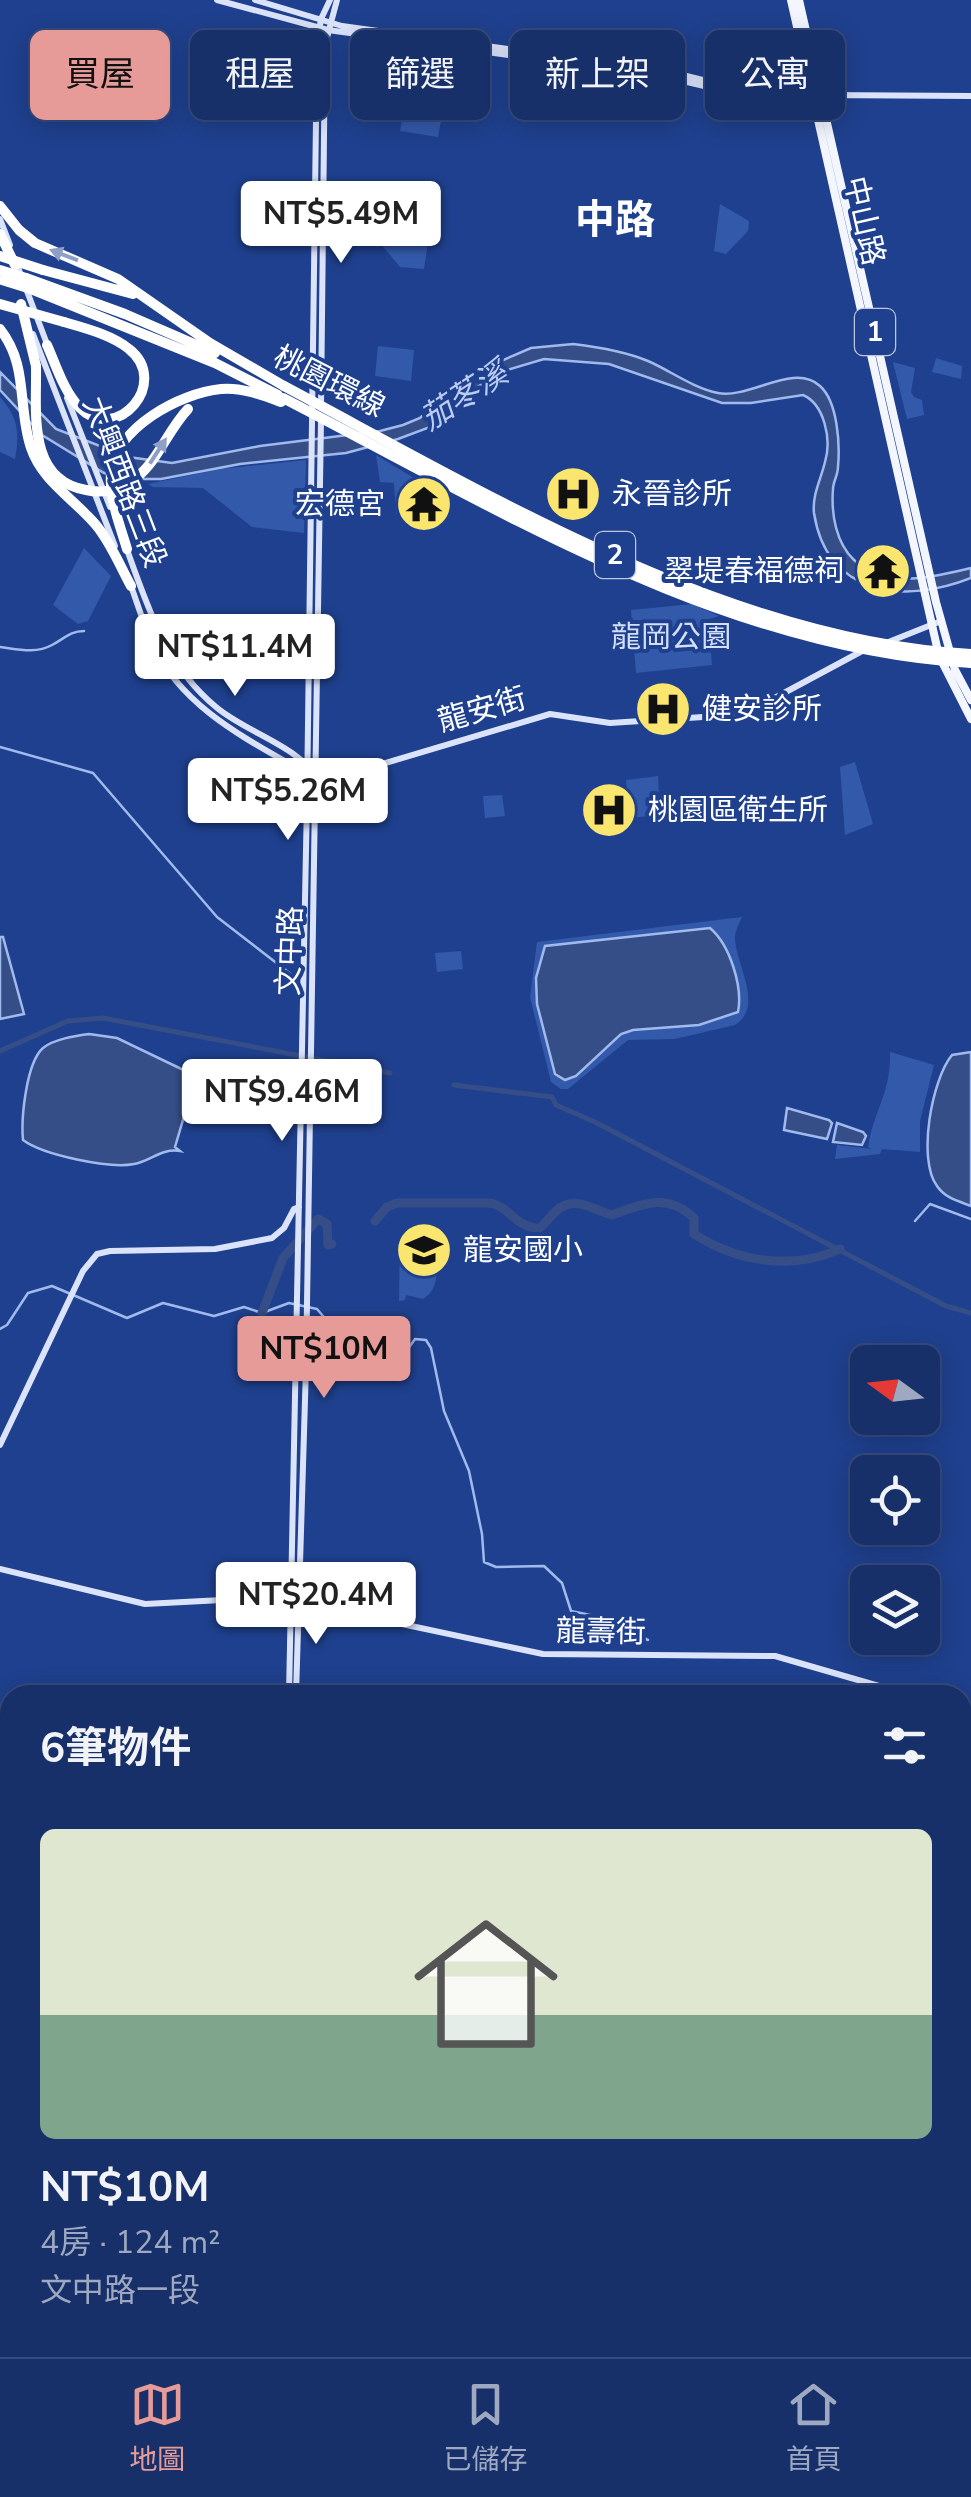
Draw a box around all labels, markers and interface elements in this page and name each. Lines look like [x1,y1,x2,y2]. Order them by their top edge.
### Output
chip: 買屋 [30,30,170,120]
chip: 租屋 [190,30,330,120]
chip: 篩選 [350,30,490,120]
chip: 新上架 [510,30,685,120]
chip: 公寓 [705,30,845,120]
street label: 中山路 [834,173,894,269]
pin: NT$5.49M [238,181,444,266]
text: NT$5.49M [263,192,419,235]
district label: 中路 [575,193,655,247]
one-way arrow [49,247,79,263]
road number: 1 [855,309,895,355]
street label: 桃園環線 [266,336,392,428]
water label: 茄苳溪 [412,350,519,440]
street label: 大興西路三段 [73,391,175,573]
one-way arrow [149,437,167,464]
hospital icon: 永晉診所 [543,464,603,524]
temple icon: 宏德宮 [394,474,454,534]
place label: 永晉診所 [612,474,732,515]
place label: 宏德宮 [295,484,385,525]
road number: 2 [595,532,635,578]
temple icon: 翠堤春福德祠 [853,541,913,601]
place label: 翠堤春福德祠 [664,551,844,592]
pin: NT$11.4M [132,614,338,699]
park label: 龍岡公園 [611,617,731,658]
text: NT$11.4M [157,625,313,668]
street label: 龍安街 [433,678,531,742]
hospital icon: 健安診所 [633,679,693,739]
place label: 健安診所 [702,689,822,730]
pin: NT$5.26M [185,758,391,843]
text: NT$5.26M [210,769,366,812]
hospital icon: 桃園區衛生所 [579,780,639,840]
place label: 桃園區衛生所 [648,790,828,831]
street label: 文中路 [268,905,312,997]
pin: NT$9.46M [179,1059,385,1144]
text: NT$9.46M [204,1070,360,1113]
school or university icon: 龍安國小 [394,1220,454,1280]
place label: 龍安國小 [463,1230,583,1271]
pin: NT$10M [243,1316,405,1401]
text: NT$10M [259,1327,389,1370]
north arrow [850,1345,940,1435]
map controls [850,1345,940,1655]
button: locate [850,1455,940,1545]
pin: NT$20.4M [213,1562,419,1647]
button: layers [850,1565,940,1655]
text: NT$20.4M [238,1573,394,1616]
street label: 龍壽街 [556,1611,646,1653]
icon: filters [877,1718,932,1773]
text: 6筆物件 [40,1720,191,1777]
icon: home [396,1894,576,2074]
text: NT$10M [40,2159,210,2216]
text: 4房 · 124 m² [40,2221,220,2264]
text: 文中路一段 [40,2269,200,2312]
tab: 地圖 [129,2377,185,2479]
tab: 已儲存 [443,2377,528,2479]
tab: 首頁 [786,2377,842,2479]

